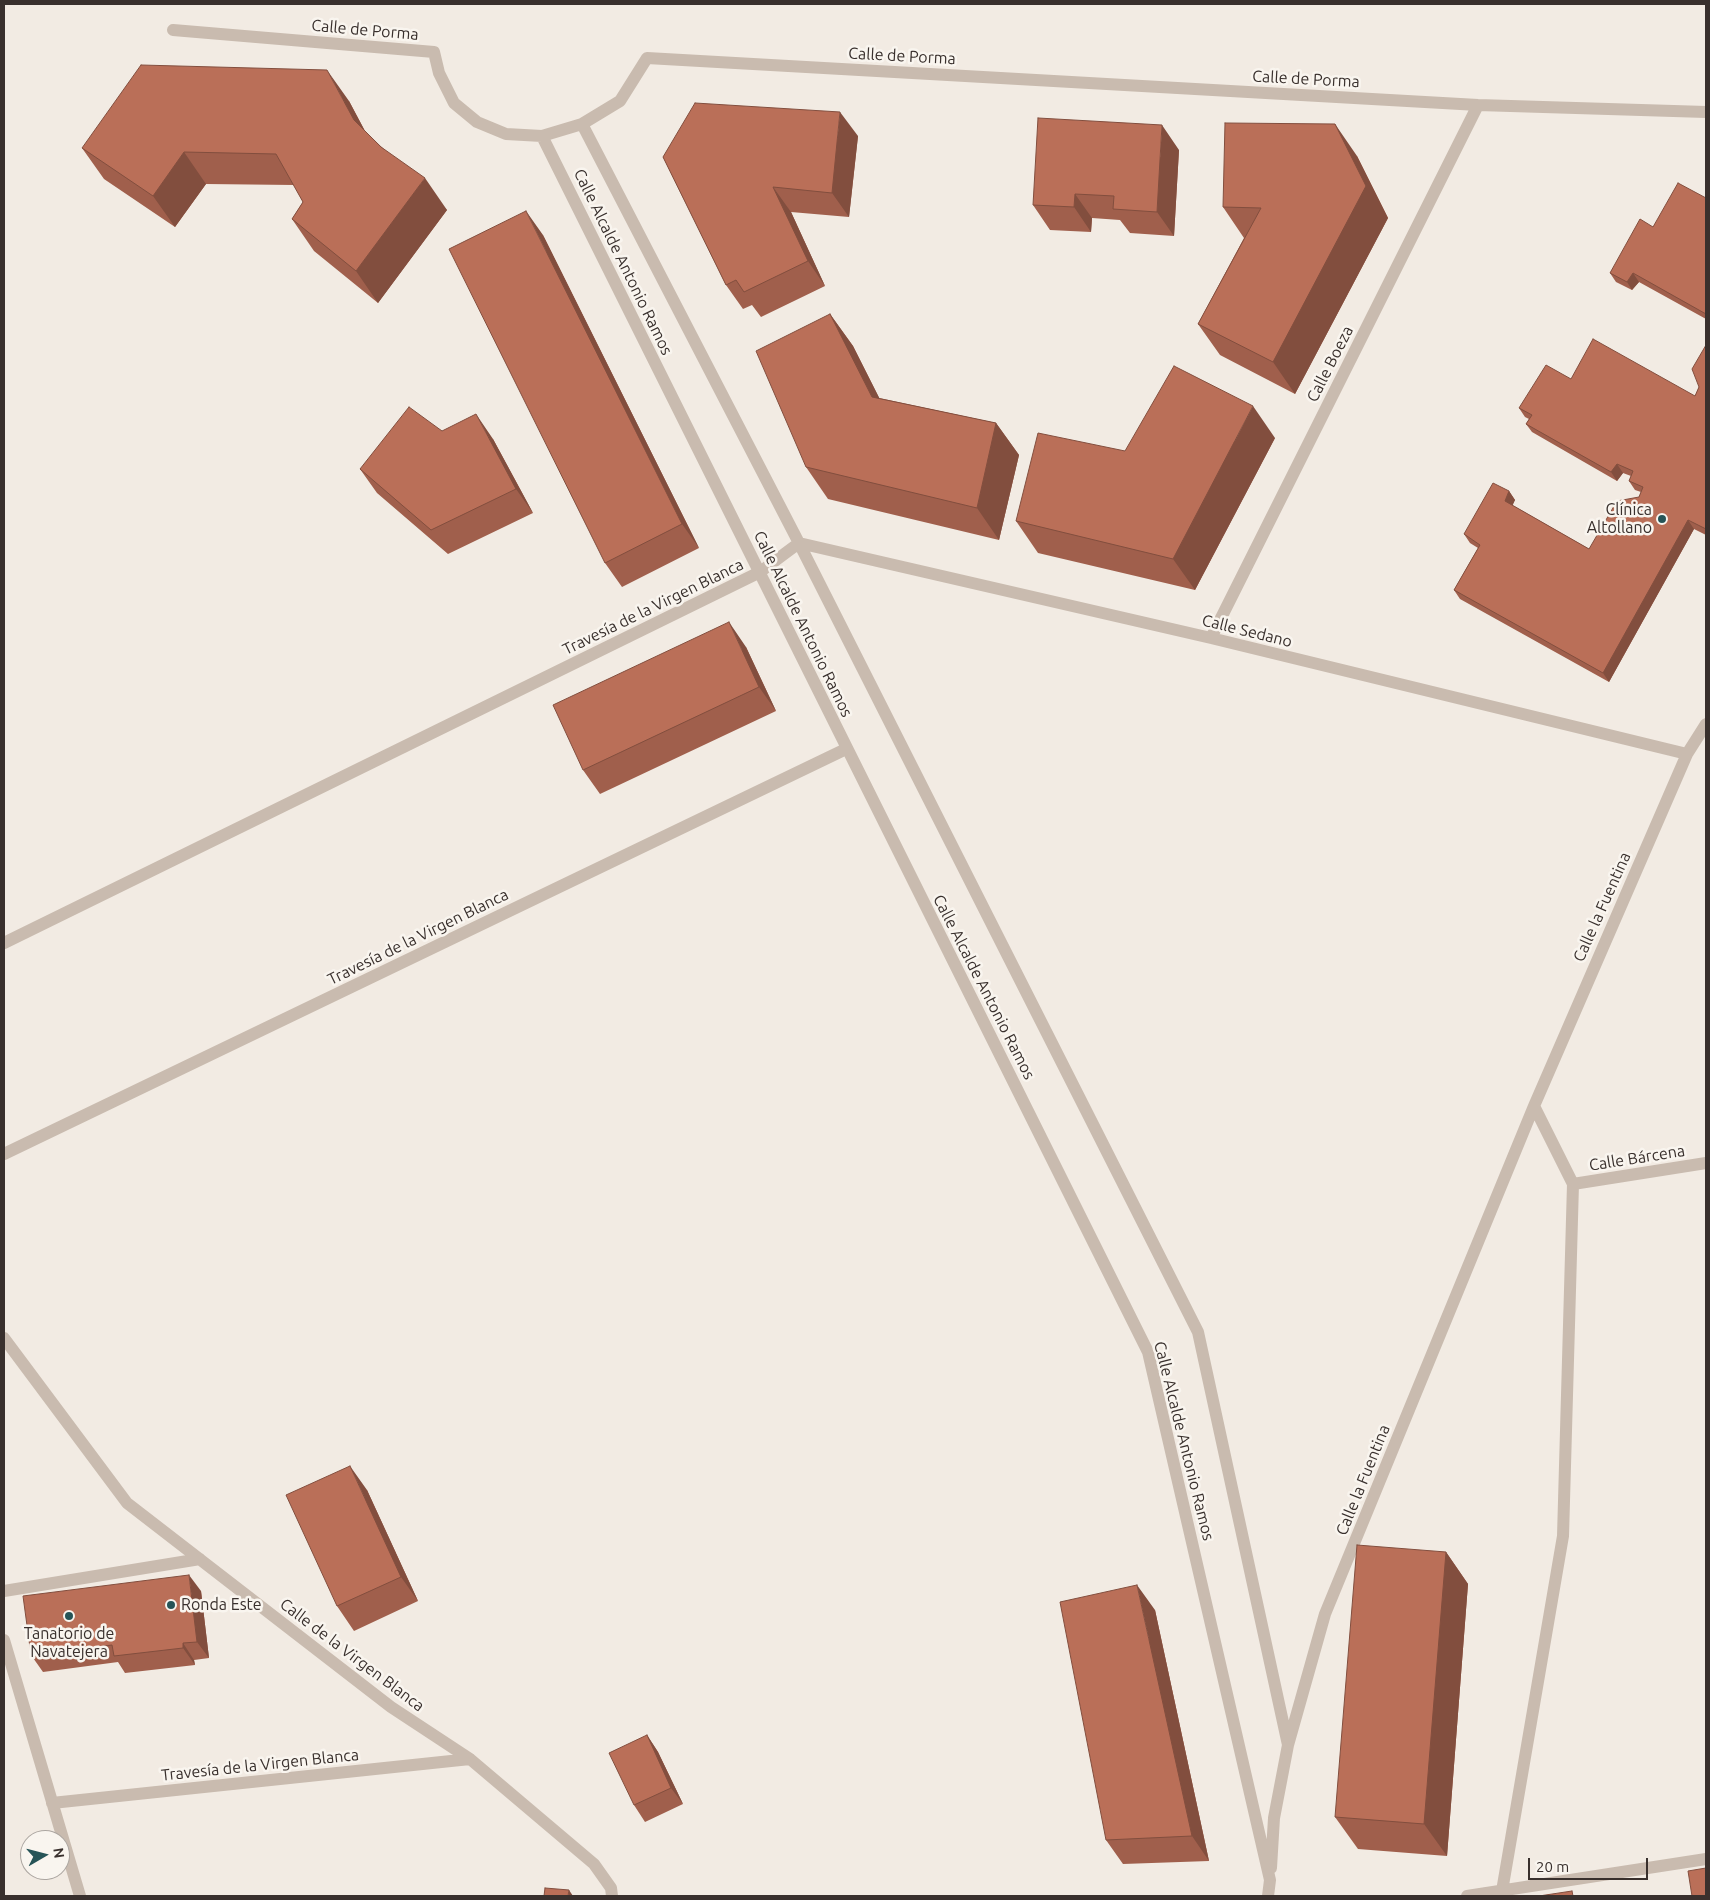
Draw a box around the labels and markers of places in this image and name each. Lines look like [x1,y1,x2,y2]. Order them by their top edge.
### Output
place label: Clínica Altollano [1587,500,1652,538]
marker: Clínica Altollano [1656,513,1668,525]
place label: Ronda Este [181,1595,262,1615]
marker: Ronda Este [165,1599,177,1611]
marker: Tanatorio de Navatejera [63,1610,75,1622]
place label: Tanatorio de Navatejera [24,1624,114,1662]

